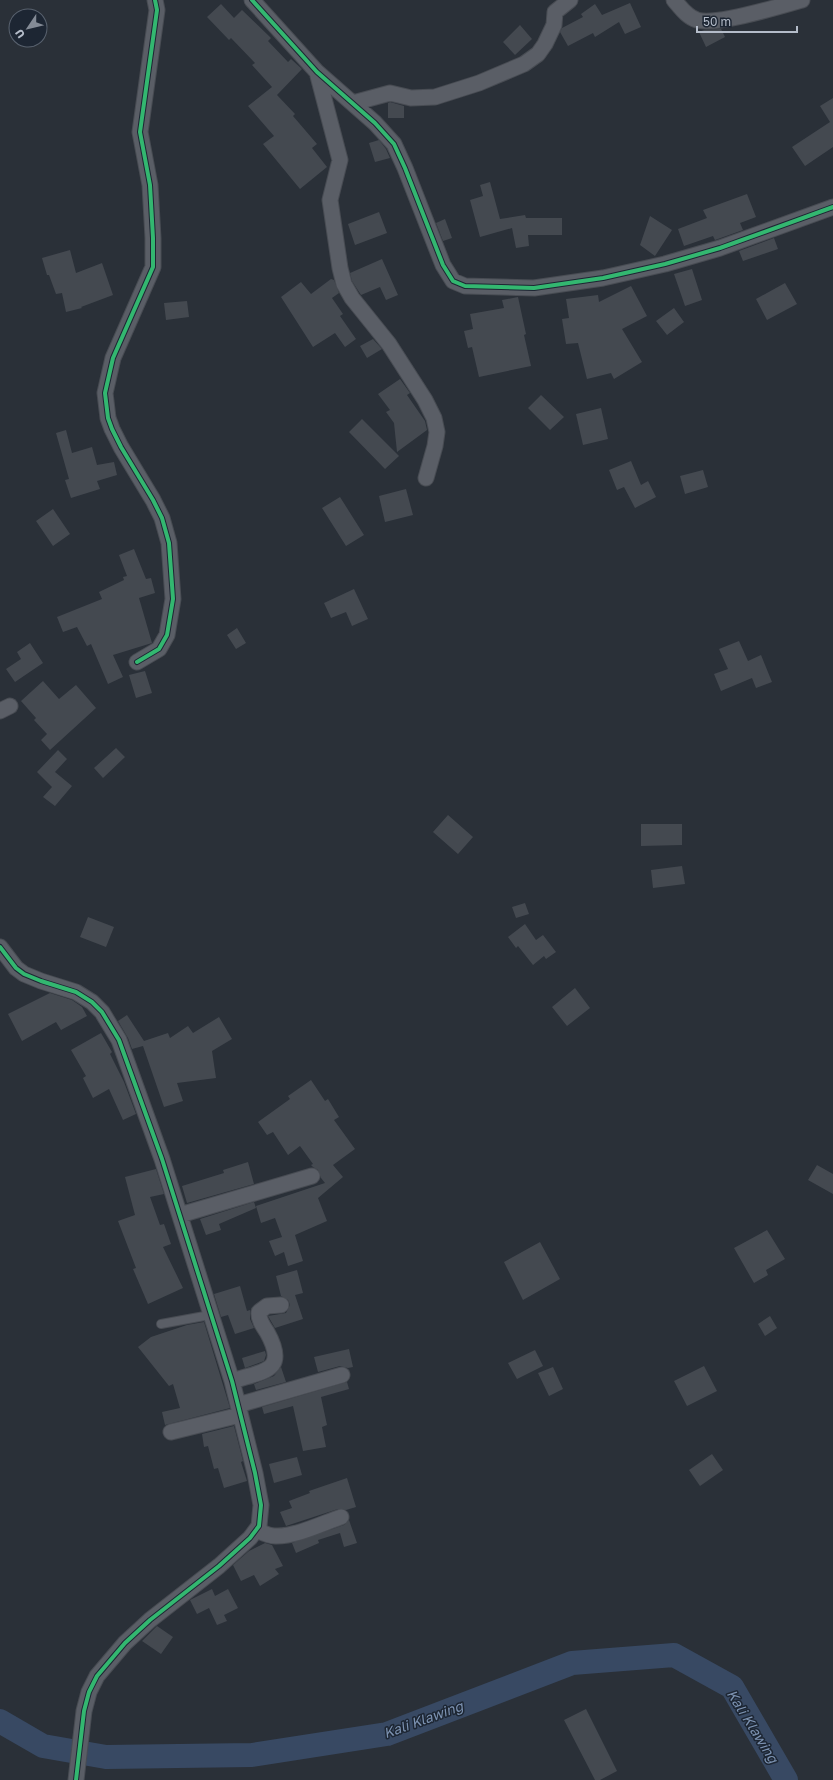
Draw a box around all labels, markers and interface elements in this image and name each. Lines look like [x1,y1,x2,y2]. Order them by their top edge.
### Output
north arrow [8,8,48,48]
scale bar [697,8,797,34]
text: 50 m [703,14,731,29]
text: U [12,27,27,41]
water label: Kali Klawing [724,1686,783,1767]
water label: Kali Klawing [381,1696,466,1741]

